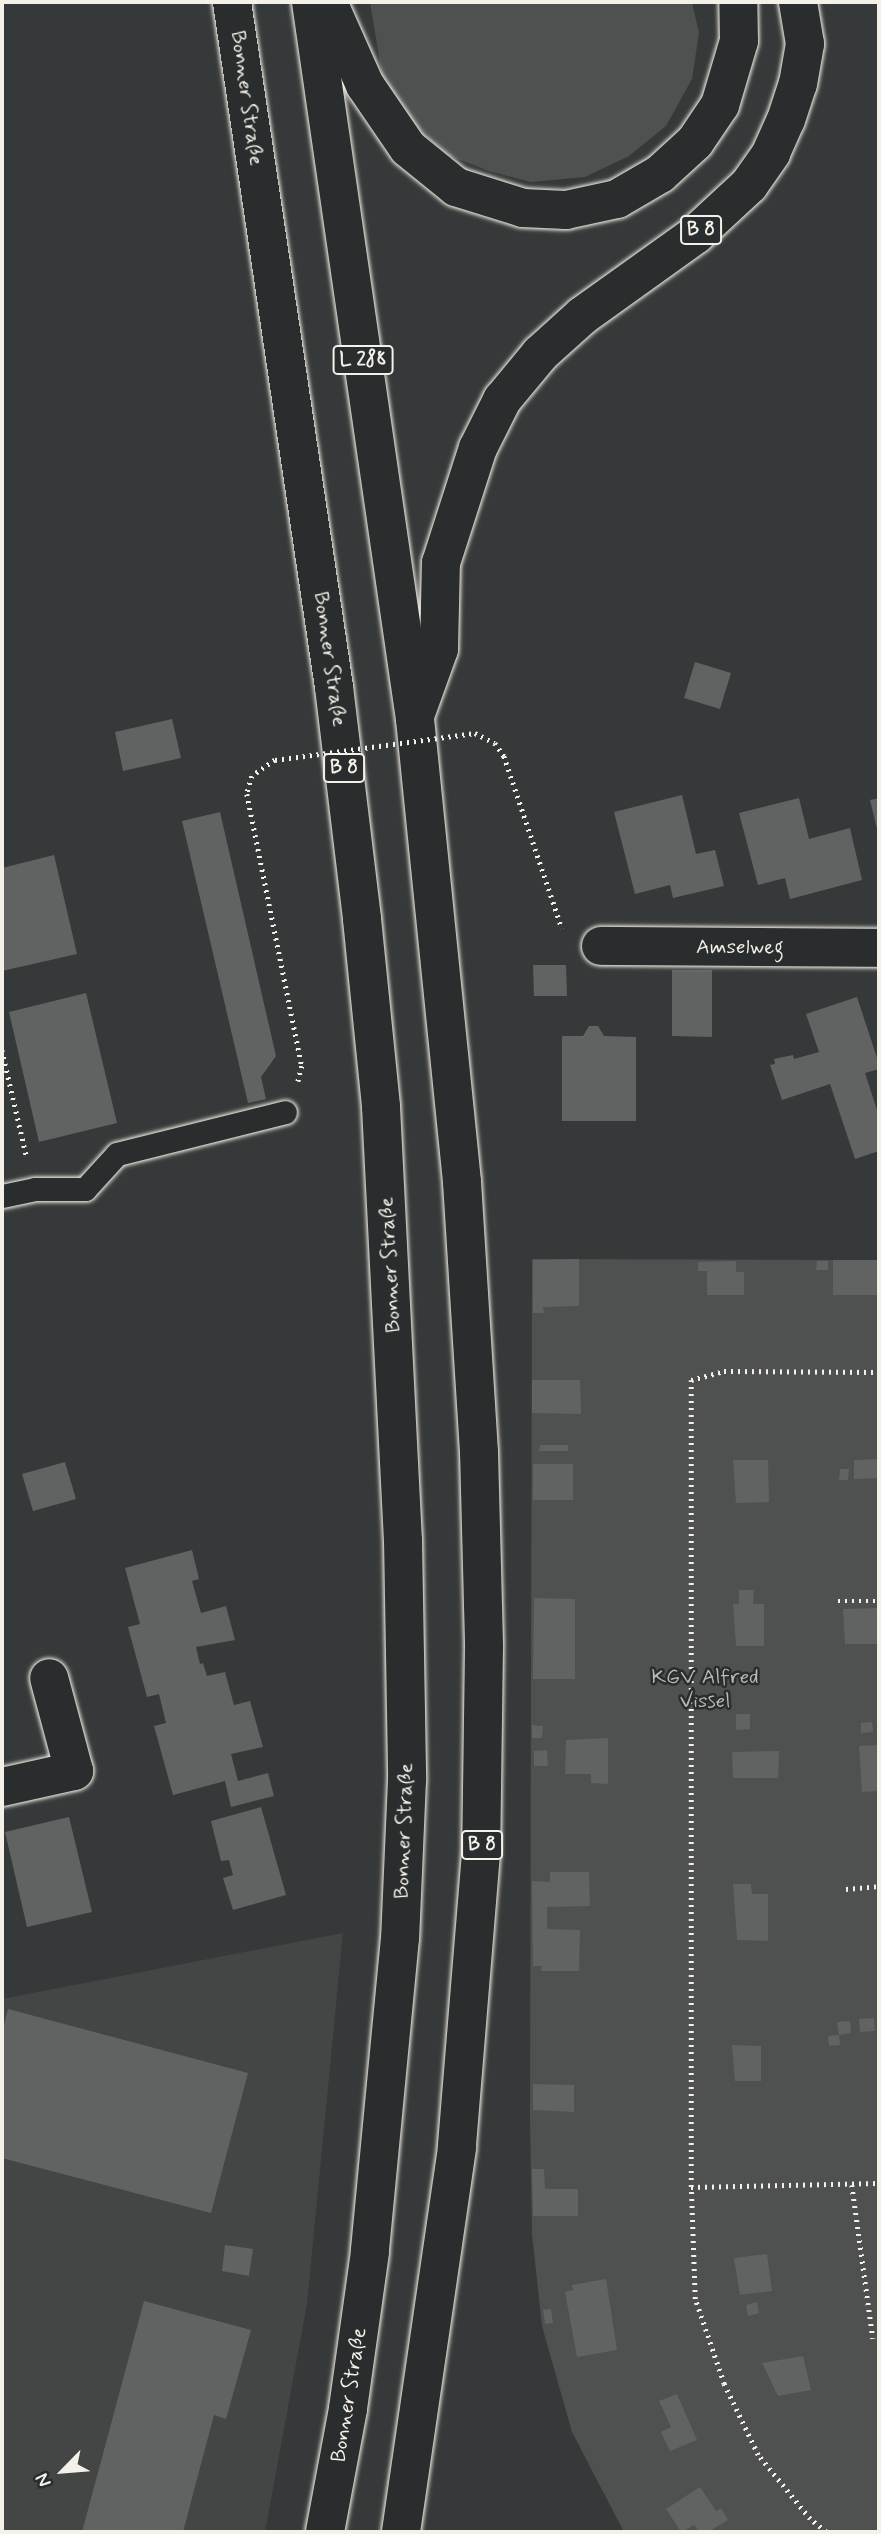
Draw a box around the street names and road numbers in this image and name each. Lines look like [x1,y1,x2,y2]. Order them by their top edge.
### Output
street label: Bonner Straße [225,29,269,167]
road number: B 8 [680,214,722,246]
road number: L 288 [332,344,394,376]
street label: Bonner Straße [308,590,352,728]
road number: B 8 [323,752,365,783]
street label: Amselweg [696,934,784,960]
street label: Bonner Straße [374,1197,406,1333]
street label: Bonner Straße [389,1763,419,1899]
road number: B 8 [461,1829,503,1860]
street label: Bonner Straße [326,2326,372,2464]

